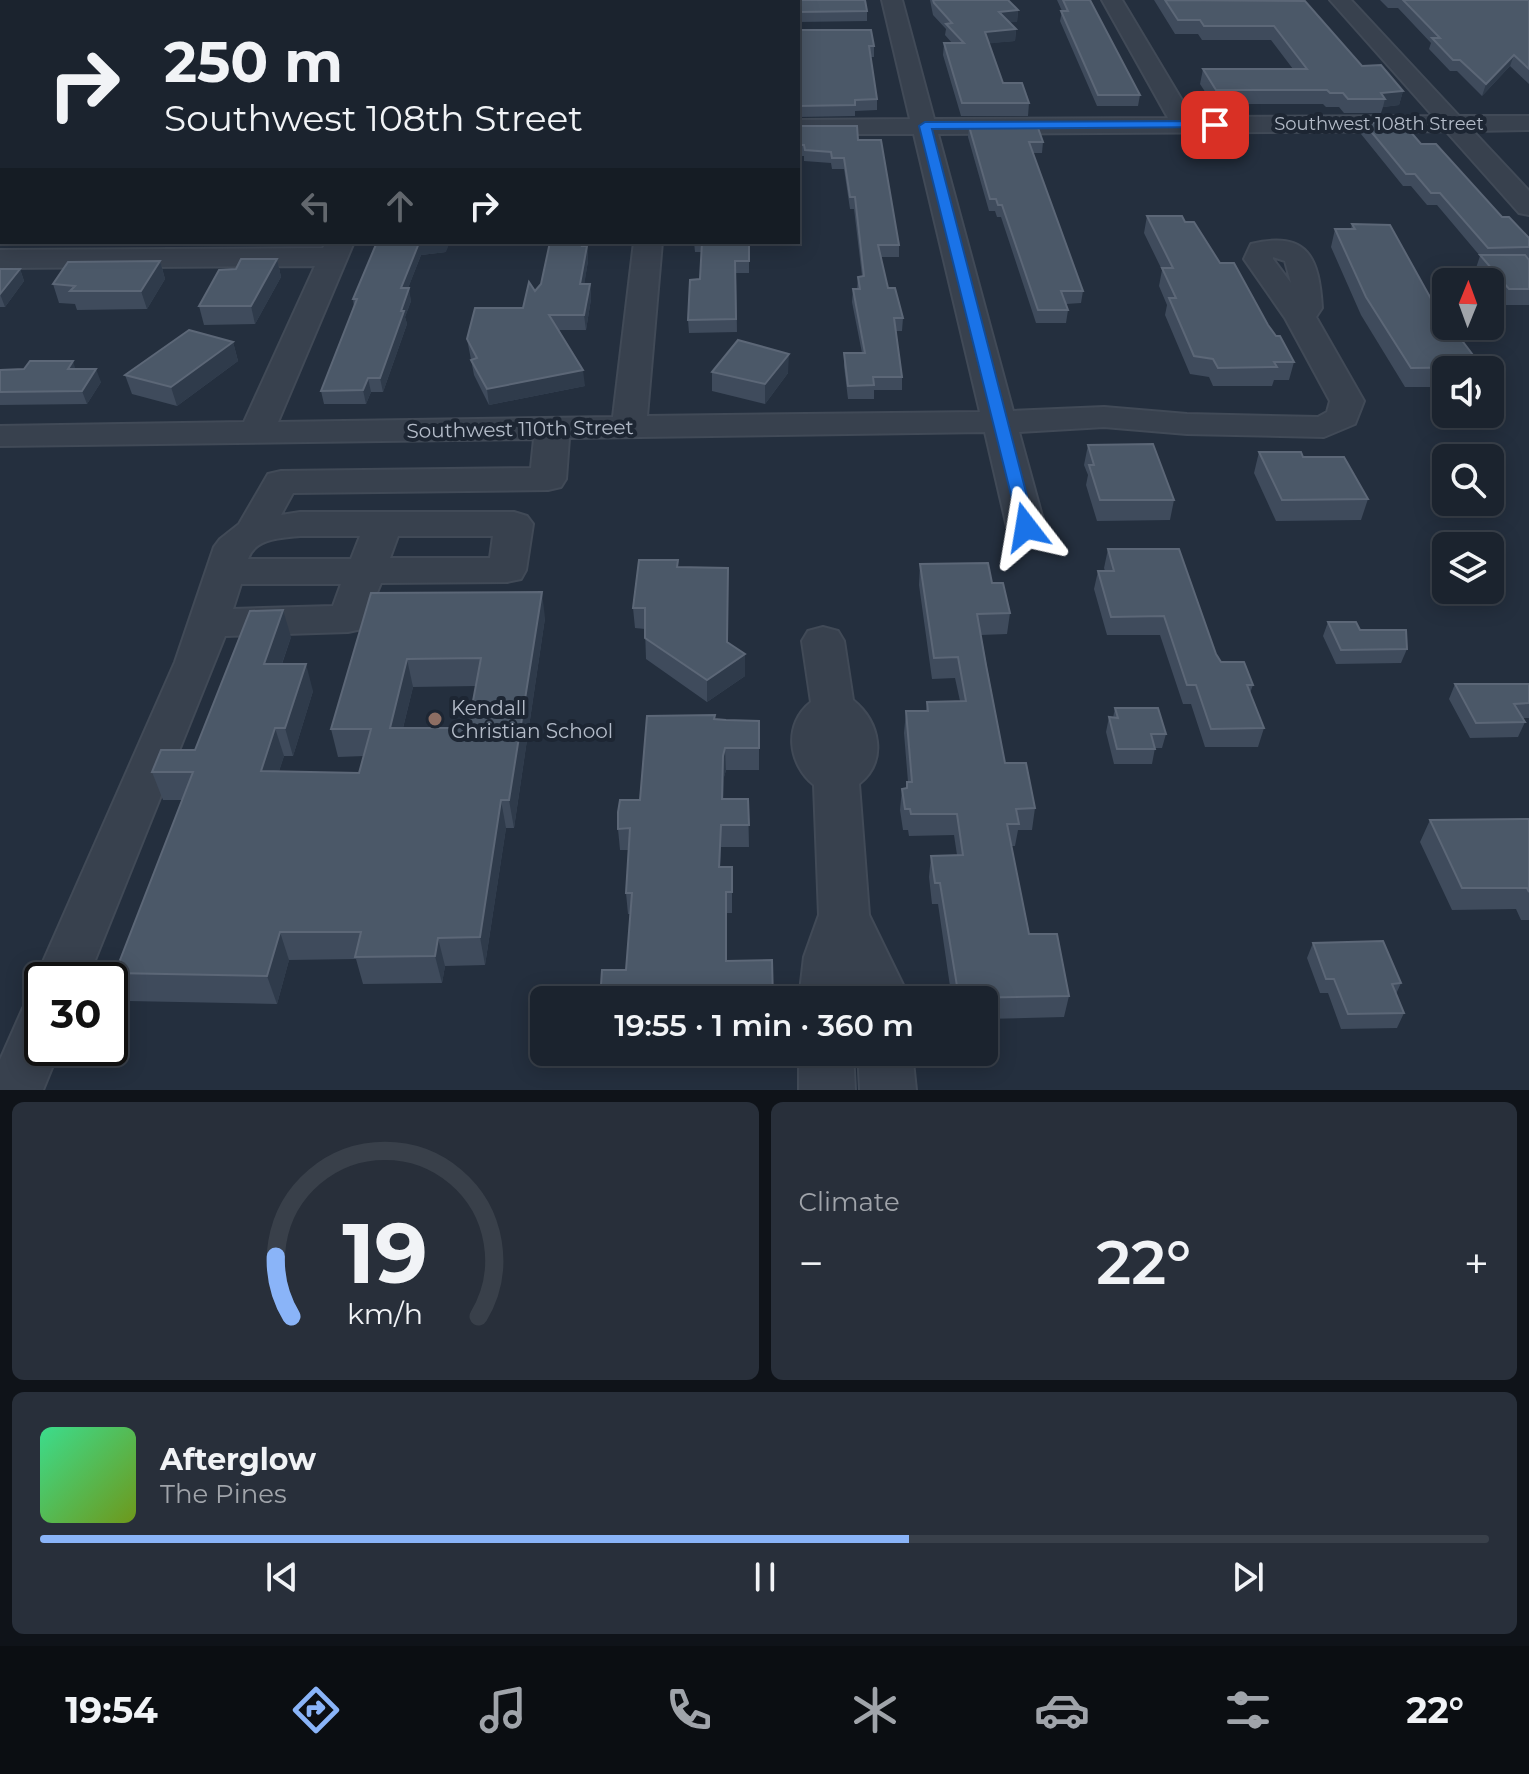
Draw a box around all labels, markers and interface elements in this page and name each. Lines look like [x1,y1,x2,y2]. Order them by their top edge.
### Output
text: 250 m [164,28,343,96]
icon: right [32,32,136,136]
pin [1181,91,1249,159]
text: Southwest 108th Street [164,96,583,140]
icon: arrive [1193,103,1237,147]
street label: Southwest 108th Street [1274,113,1484,135]
icon: left [294,184,338,228]
icon: ahead [378,184,422,228]
icon: right [462,184,506,228]
north arrow [1432,268,1504,340]
map controls [1432,268,1504,604]
button: sound [1432,356,1504,428]
street label: Southwest 110th Street [406,415,634,443]
button: search [1432,444,1504,516]
position arrow [984,485,1068,569]
button: layers [1432,532,1504,604]
place label: Kendall Christian School [451,696,613,743]
marker: Kendall Christian School [426,710,444,728]
speed limit sign: 30 [24,962,128,1066]
text: 19:55 · 1 min · 360 m [614,1007,914,1044]
text: Climate [799,1186,900,1218]
text: 19 [342,1202,428,1304]
text: 22° [1096,1226,1191,1299]
text: − [799,1236,824,1290]
text: + [1464,1236,1489,1290]
text: km/h [347,1296,423,1331]
text: Afterglow [160,1441,316,1478]
text: The Pines [160,1478,287,1510]
icon: previous [260,1555,304,1599]
icon: pause [743,1555,787,1599]
icon: next [1226,1555,1270,1599]
icon: directions [288,1682,344,1738]
icon: music [475,1682,531,1738]
icon: phone [661,1682,717,1738]
icon: climate [847,1682,903,1738]
icon: car [1034,1682,1090,1738]
icon: filters [1220,1682,1276,1738]
text: 19:54 [65,1688,158,1732]
text: 22° [1406,1688,1464,1732]

